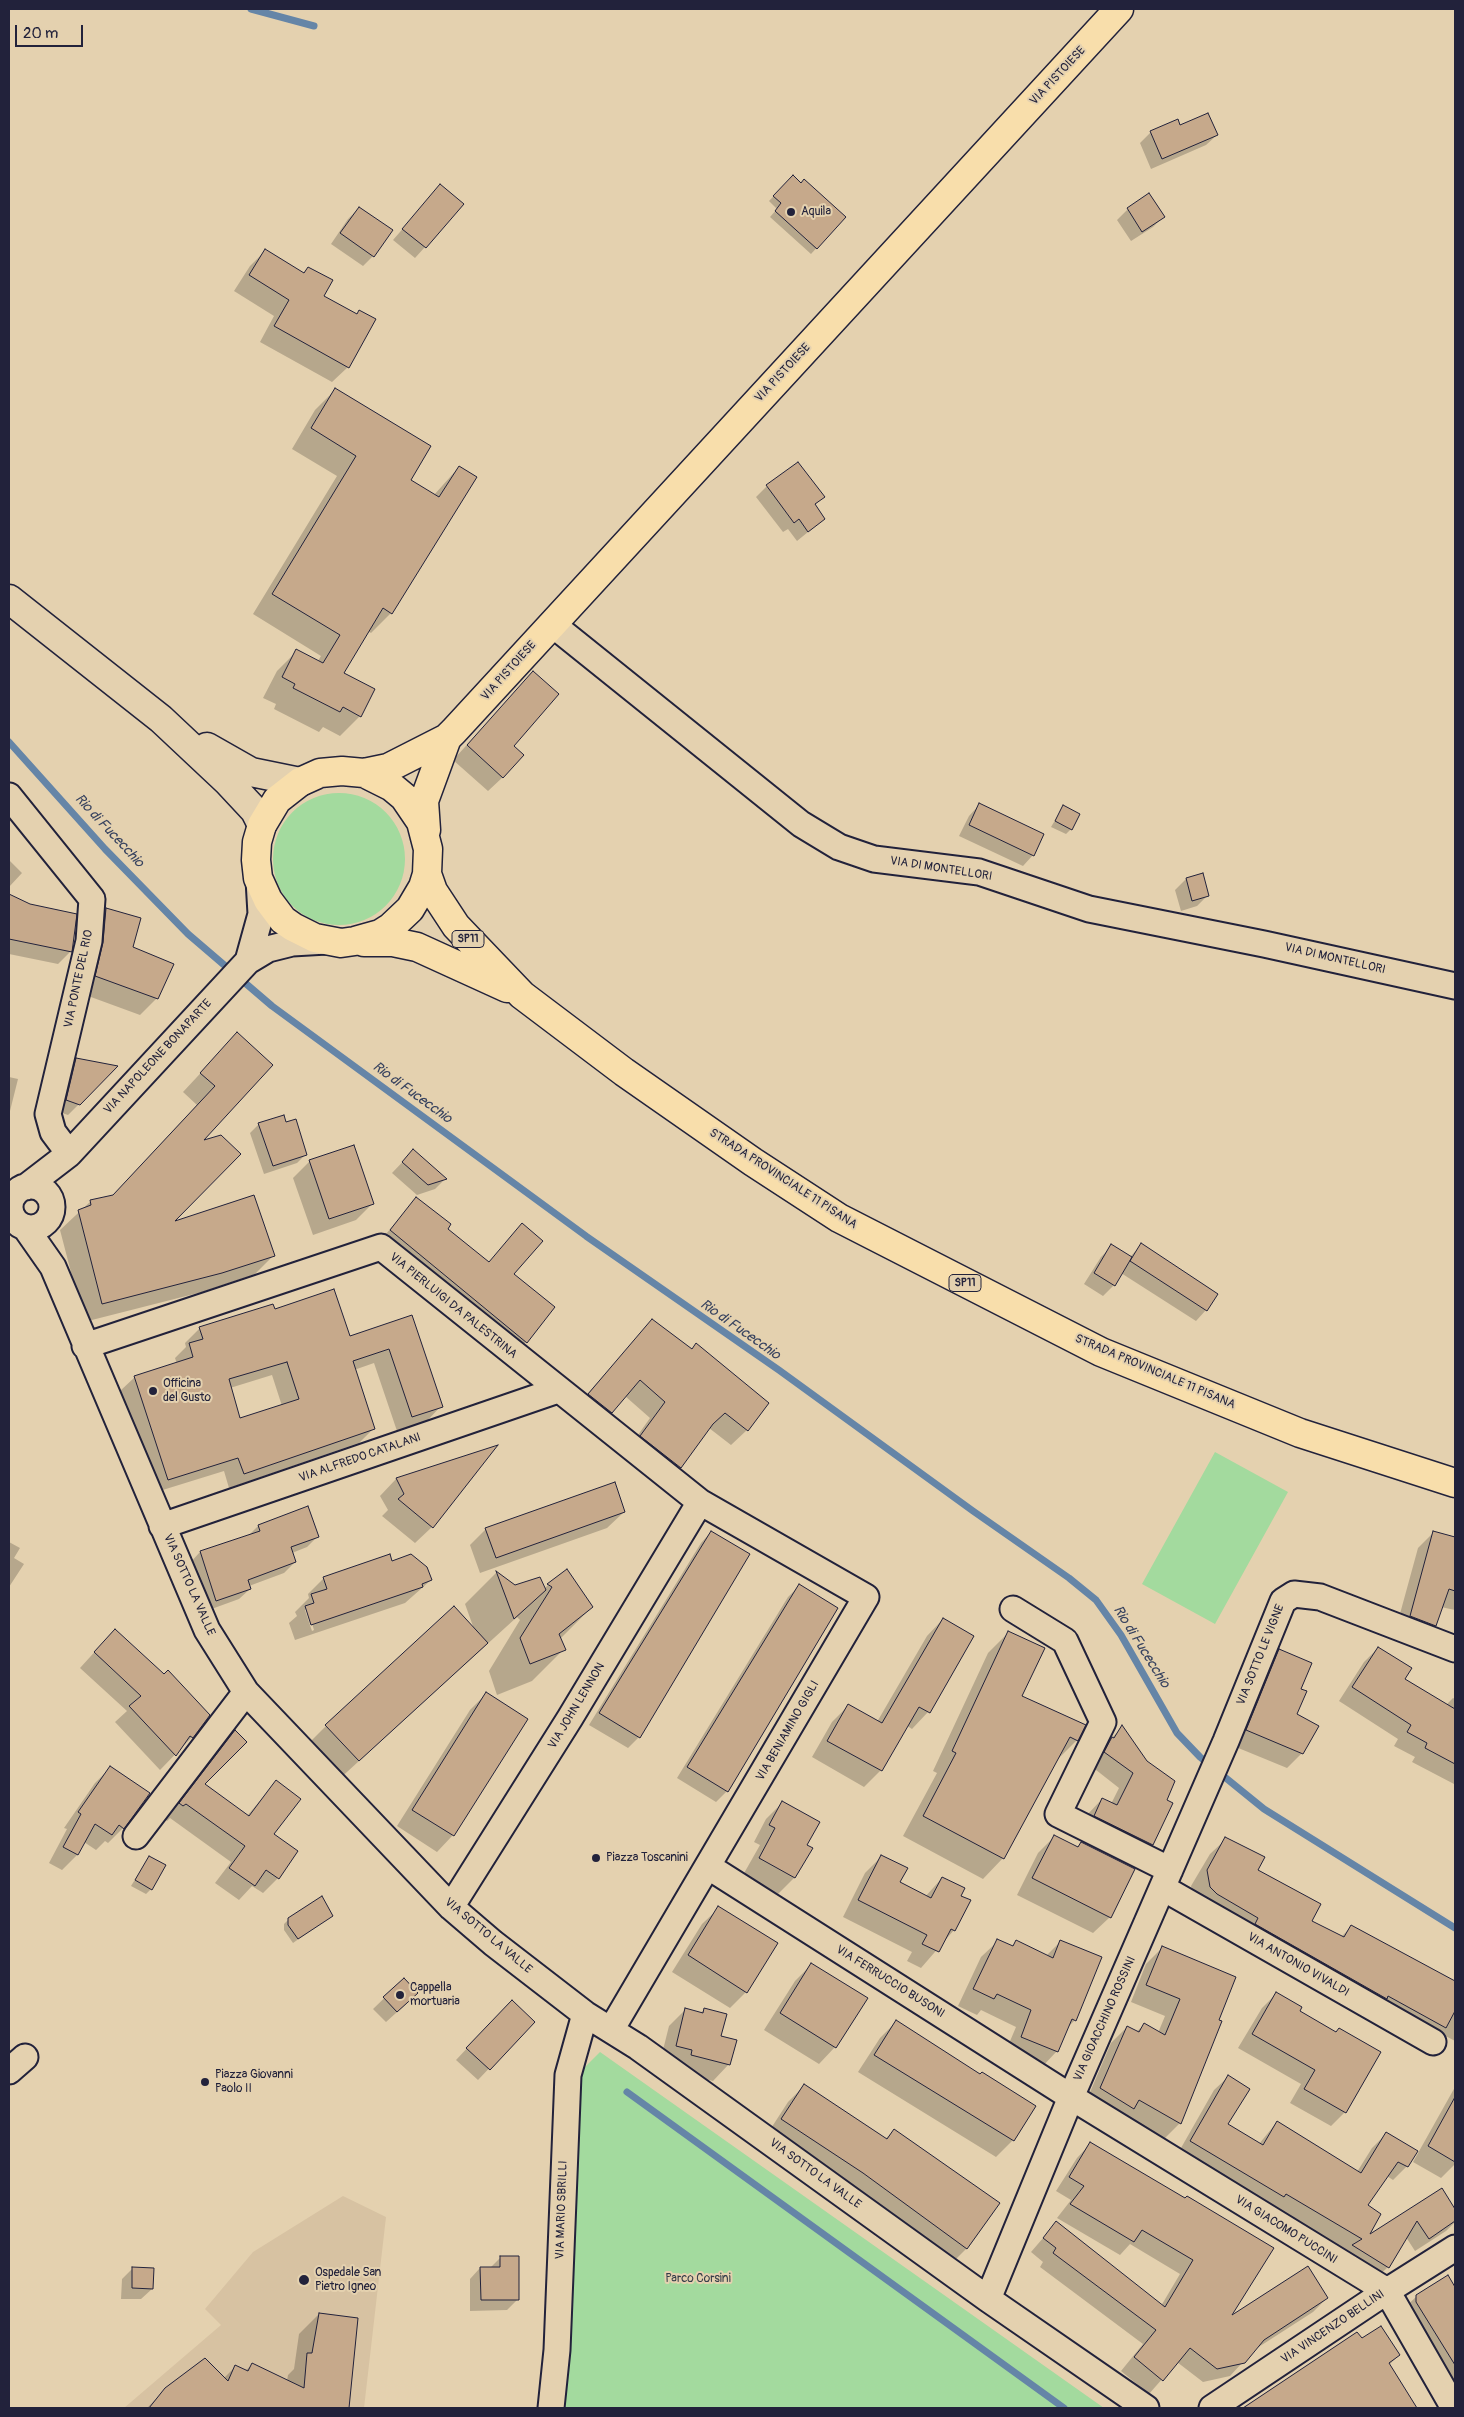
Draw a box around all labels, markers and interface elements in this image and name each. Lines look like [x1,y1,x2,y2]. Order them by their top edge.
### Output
scale bar [18,15,85,47]
text: 20 m [23,24,58,43]
street label: VIA PISTOIESE [1027,44,1089,108]
place label: Aquila [801,205,831,219]
marker: Aquila [785,206,797,218]
street label: VIA PISTOIESE [752,341,814,405]
street label: VIA PISTOIESE [479,638,539,704]
water label: Rio di Fucecchio [71,791,147,871]
street label: VIA DI MONTELLORI [889,854,993,884]
street label: VIA PONTE DEL RIO [62,929,96,1029]
road number: SP11 [452,931,484,948]
street label: VIA DI MONTELLORI [1283,940,1387,978]
street label: VIA NAPOLEONE BONAPARTE [101,997,215,1117]
water label: Rio di Fucecchio [369,1059,455,1127]
street label: STRADA PROVINCIALE 11 PISANA [707,1126,859,1232]
street label: VIA PIERLUIGI DA PALESTRINA [386,1250,520,1362]
road number: SP11 [949,1275,981,1292]
water label: Rio di Fucecchio [697,1296,783,1364]
street label: STRADA PROVINCIALE 11 PISANA [1073,1332,1237,1412]
place label: Officina del Gusto [163,1377,211,1405]
marker: Officina del Gusto [147,1385,159,1397]
street label: VIA ALFREDO CATALANI [297,1430,423,1486]
street label: VIA SOTTO LA VALLE [160,1532,218,1638]
street label: VIA SOTTO LE VIGNE [1234,1602,1288,1708]
water label: Rio di Fucecchio [1109,1603,1173,1691]
street label: VIA JOHN LENNON [546,1660,608,1752]
street label: VIA BENIAMINO GIGLI [753,1678,823,1784]
place label: Piazza Toscanini [606,1851,688,1865]
marker: Piazza Toscanini [590,1852,602,1864]
street label: VIA SOTTO LA VALLE [441,1895,535,1977]
street label: VIA ANTONIO VIVALDI [1245,1930,1351,2000]
street label: VIA FERRUCCIO BUSONI [833,1943,947,2021]
street label: VIA GIOACCHINO ROSSINI [1071,1954,1139,2084]
place label: Cappella mortuaria [410,1981,460,2009]
marker: Cappella mortuaria [394,1989,406,2001]
place label: Piazza Giovanni Paolo II [215,2068,293,2096]
marker: Piazza Giovanni Paolo II [199,2076,211,2088]
street label: VIA SOTTO LA VALLE [766,2136,864,2212]
street label: VIA MARIO SBRILLI [553,2160,571,2260]
street label: VIA GIACOMO PUCCINI [1232,2193,1340,2267]
place label: Ospedale San Pietro Igneo [315,2266,381,2294]
park label: Parco Corsini [665,2272,731,2286]
marker: Ospedale San Pietro Igneo [297,2273,311,2287]
street label: VIA VINCENZO BELLINI [1279,2287,1387,2367]

